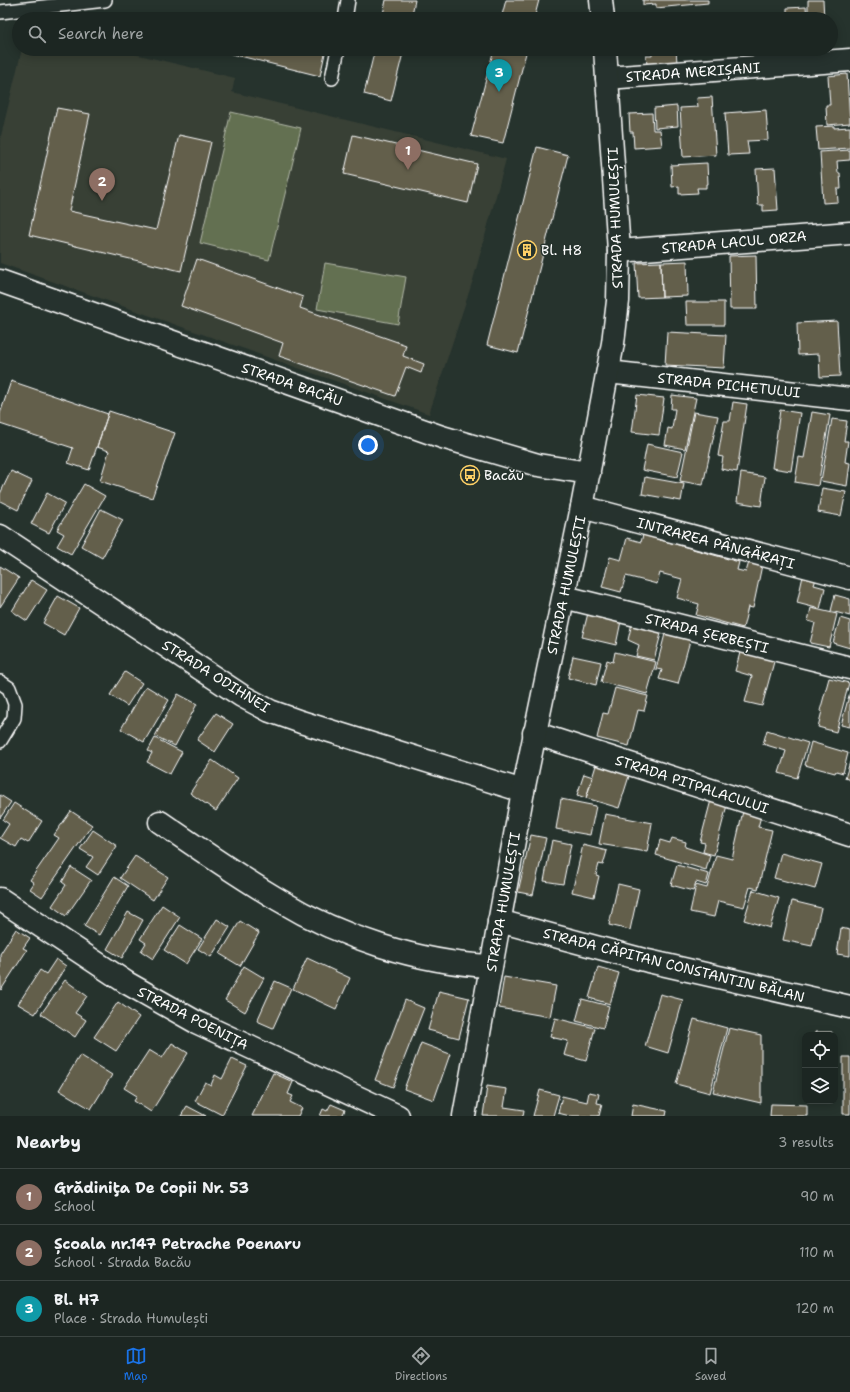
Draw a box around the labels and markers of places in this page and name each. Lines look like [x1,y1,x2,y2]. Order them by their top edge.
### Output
pin: 3 [486,59,512,92]
pin: 1 [395,137,421,170]
pin: 2 [89,168,115,201]
building icon: Bl. H8 [516,239,538,261]
place label: Bl. H8 [541,241,582,259]
bus stop icon: Bacău [459,464,481,486]
place label: Bacău [484,466,524,484]

